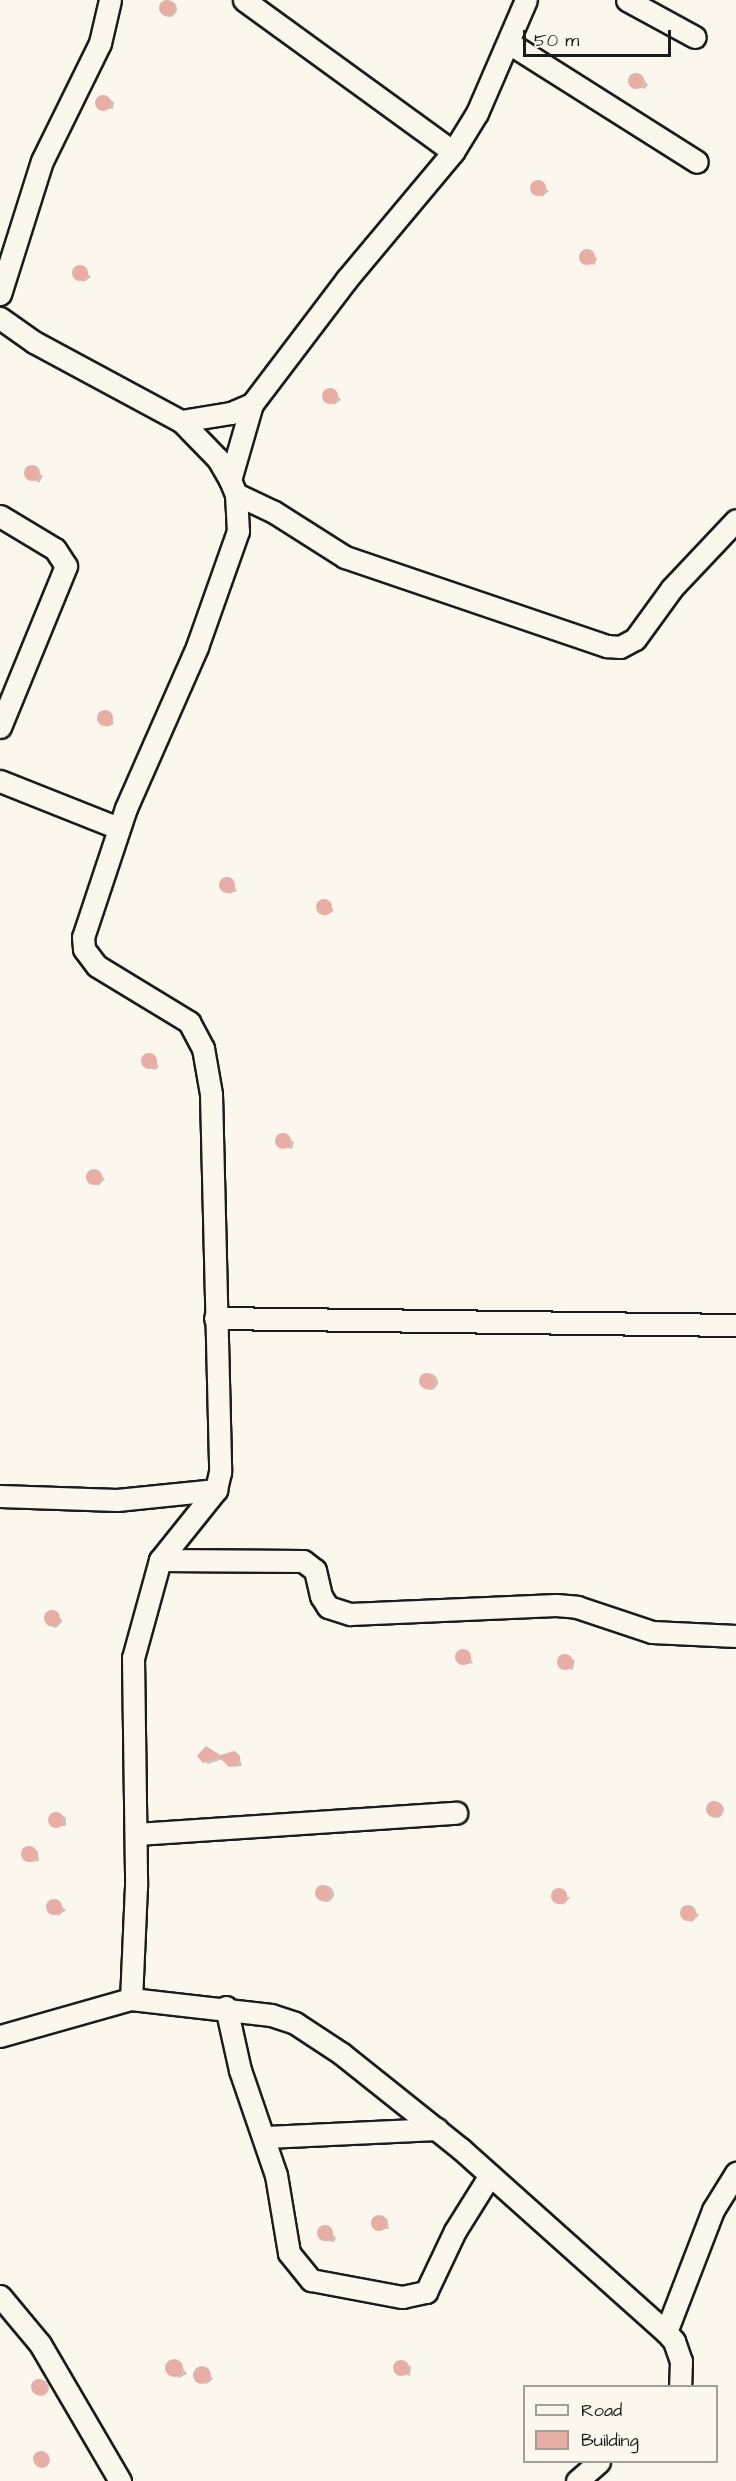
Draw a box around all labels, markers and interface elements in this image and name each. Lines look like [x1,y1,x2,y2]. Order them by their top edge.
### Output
scale bar [526,18,674,56]
text: 50 m [534,28,579,53]
legend [523,2385,718,2463]
text: Road [581,2398,622,2423]
text: Building [581,2428,639,2453]

